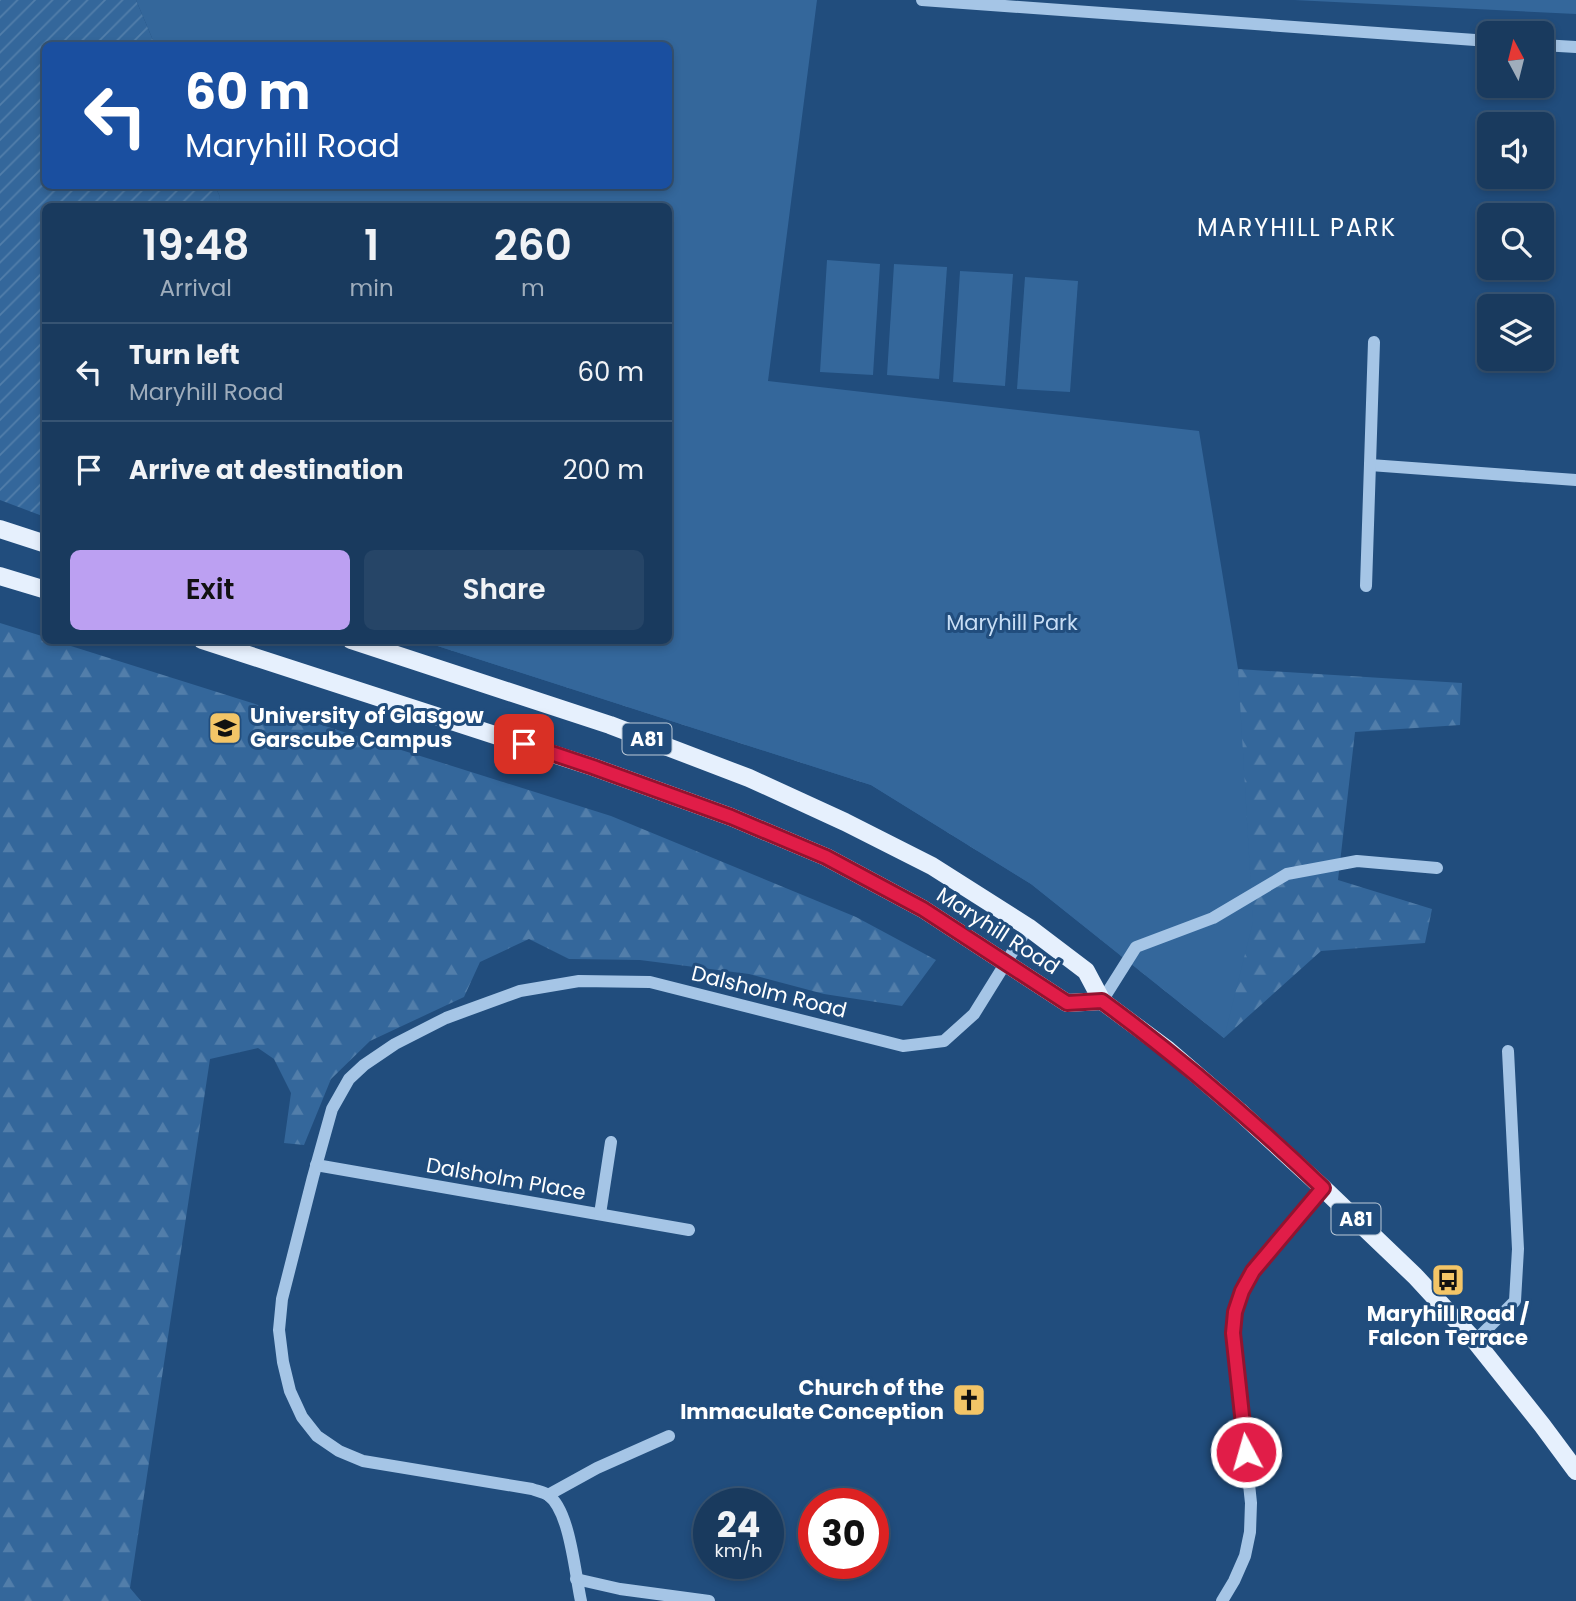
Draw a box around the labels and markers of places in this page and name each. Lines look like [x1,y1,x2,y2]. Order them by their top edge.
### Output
place label: University of Glasgow Garscube Campus [250,701,485,754]
school or university icon: University of Glasgow Garscube Campus [206,709,244,747]
pin [494,714,554,774]
bus stop icon: Maryhill Road / Falcon Terrace [1429,1261,1467,1299]
place label: Maryhill Road / Falcon Terrace [1367,1299,1530,1352]
place label: Church of the Immaculate Conception [680,1373,944,1426]
church icon: Church of the Immaculate Conception [950,1381,988,1419]

